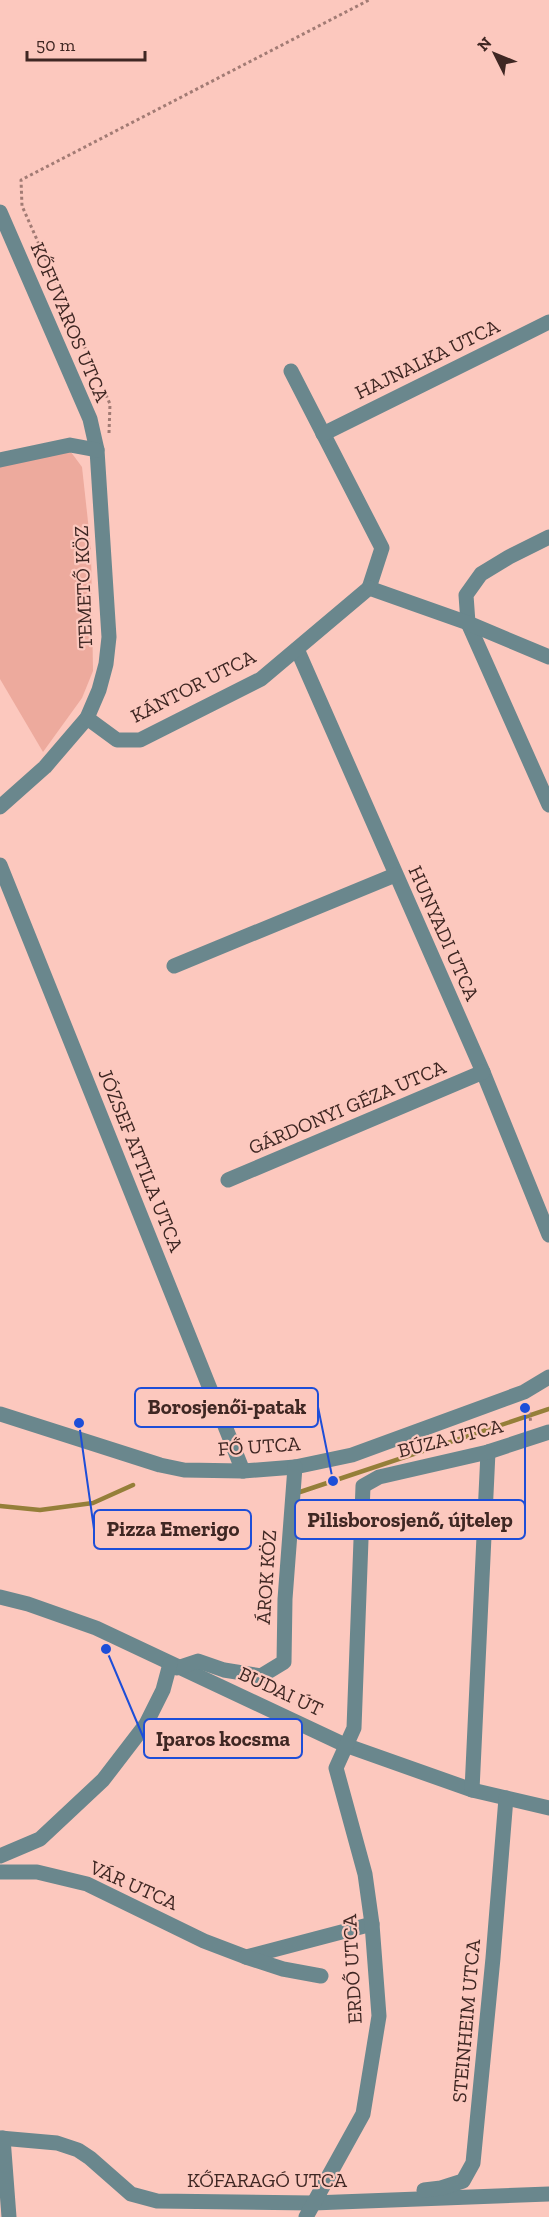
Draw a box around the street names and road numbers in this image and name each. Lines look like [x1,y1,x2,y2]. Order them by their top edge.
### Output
street label: KŐFUVAROS UTCA [26,239,115,406]
street label: HAJNALKA UTCA [351,313,504,404]
street label: TEMETŐ KÖZ [69,525,97,649]
street label: KÁNTOR UTCA [127,644,260,728]
street label: HUNYADI UTCA [403,862,485,1005]
street label: GÁRDONYI GÉZA UTCA [245,1054,450,1159]
street label: JÓZSEF ATTILA UTCA [93,1065,189,1256]
street label: BÚZA UTCA [395,1413,506,1463]
street label: FŐ UTCA [217,1431,302,1461]
street label: ÁROK KÖZ [251,1529,281,1625]
street label: BUDAI ÚT [235,1661,327,1721]
street label: VÁR UTCA [85,1855,183,1915]
street label: ERDŐ UTCA [337,1912,367,2024]
street label: STEINHEIM UTCA [447,1937,485,2104]
street label: KŐFARAGÓ UTCA [187,2168,348,2192]

